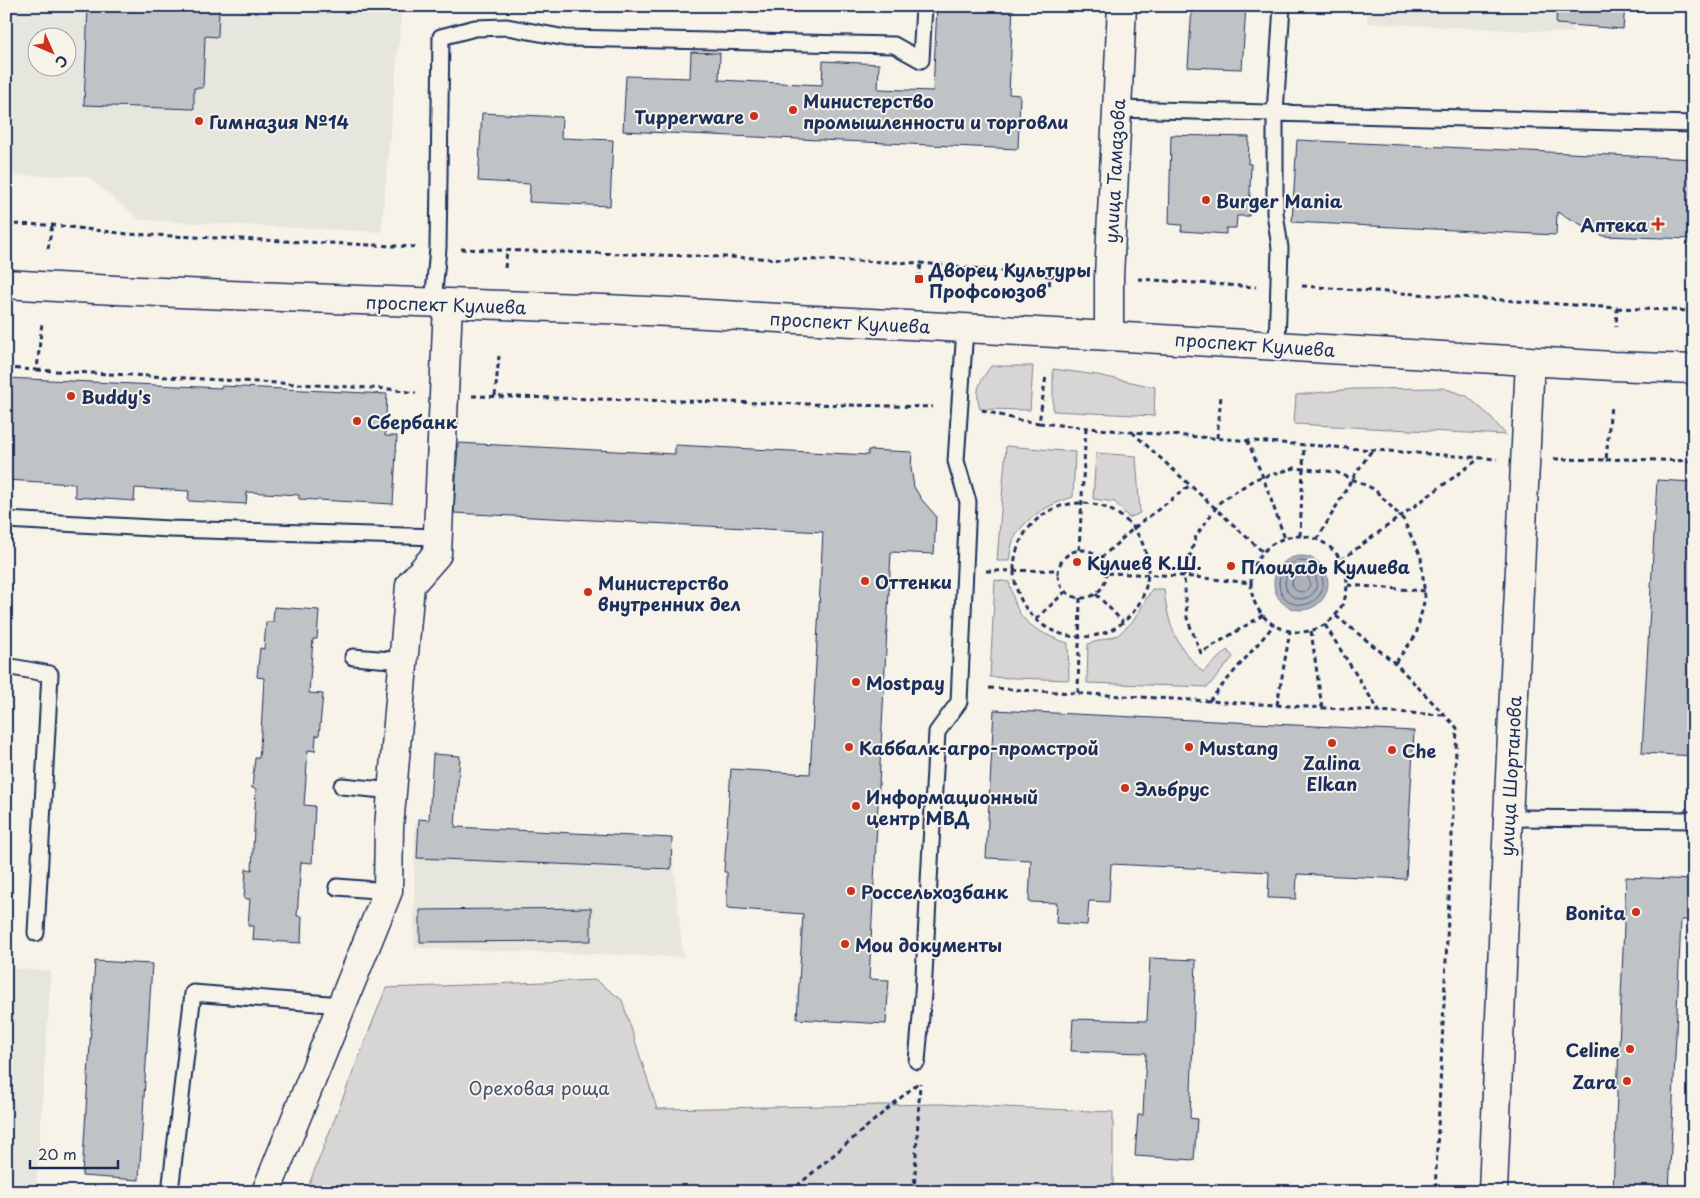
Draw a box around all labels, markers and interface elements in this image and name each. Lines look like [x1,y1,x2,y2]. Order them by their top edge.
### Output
north arrow [28,28,78,78]
text: С [50,50,73,73]
place label: Министерство промышленности и торговли [803,87,1069,135]
street label: улица Тамазова [1097,97,1131,244]
place label: Tupperware [634,103,744,130]
marker: Министерство промышленности и торговли [787,104,799,116]
place label: Гимназия №14 [209,108,349,135]
marker: Tupperware [748,110,760,122]
marker: Гимназия №14 [193,115,205,127]
place label: Burger Mania [1216,187,1343,214]
marker: Burger Mania [1200,194,1212,206]
place label: Аптека [1581,211,1648,238]
marker: Аптека [1652,218,1664,230]
place label: Дворец Культуры Профсоюзов [928,256,1091,304]
marker: Дворец Культуры Профсоюзов [913,273,925,285]
street label: проспект Кулиева [365,288,528,320]
street label: проспект Кулиева [769,304,932,340]
street label: проспект Кулиева [1174,325,1337,363]
place label: Buddy's [81,383,151,410]
marker: Buddy's [65,390,77,402]
place label: Сбербанк [367,408,458,435]
marker: Сбербанк [351,415,363,427]
place label: Кулиев К.Ш. [1087,549,1202,576]
place label: Площадь Кулиева [1241,553,1410,580]
marker: Кулиев К.Ш. [1071,556,1083,568]
marker: Площадь Кулиева [1225,560,1237,572]
place label: Оттенки [875,568,952,595]
place label: Министерство внутренних дел [598,569,741,617]
marker: Оттенки [859,575,871,587]
marker: Министерство внутренних дел [582,586,594,598]
place label: Mostpay [866,669,945,696]
marker: Mostpay [850,676,862,688]
street label: улица Шортанова [1492,694,1528,857]
place label: Каббалк-агро-промстрой [859,734,1099,761]
place label: Mustang [1199,734,1278,761]
marker: Zalina Elkan [1326,737,1338,749]
place label: Che [1402,737,1437,764]
marker: Каббалк-агро-промстрой [843,741,855,753]
marker: Mustang [1183,741,1195,753]
marker: Che [1386,744,1398,756]
place label: Zalina Elkan [1303,749,1361,797]
place label: Эльбрус [1135,775,1210,802]
marker: Эльбрус [1119,782,1131,794]
place label: Информационный центр МВД [866,783,1038,831]
marker: Информационный центр МВД [850,800,862,812]
place label: Россельхозбанк [861,878,1009,905]
marker: Россельхозбанк [845,885,857,897]
place label: Bonita [1565,899,1626,926]
marker: Bonita [1630,906,1642,918]
place label: Мои документы [855,931,1002,958]
marker: Мои документы [839,938,851,950]
place label: Celine [1566,1036,1620,1063]
marker: Celine [1624,1043,1636,1055]
place label: Zara [1572,1068,1617,1095]
park label: Ореховая роща [469,1074,610,1101]
marker: Zara [1621,1075,1633,1087]
scale bar [30,1138,118,1170]
text: 20 m [38,1142,77,1165]

